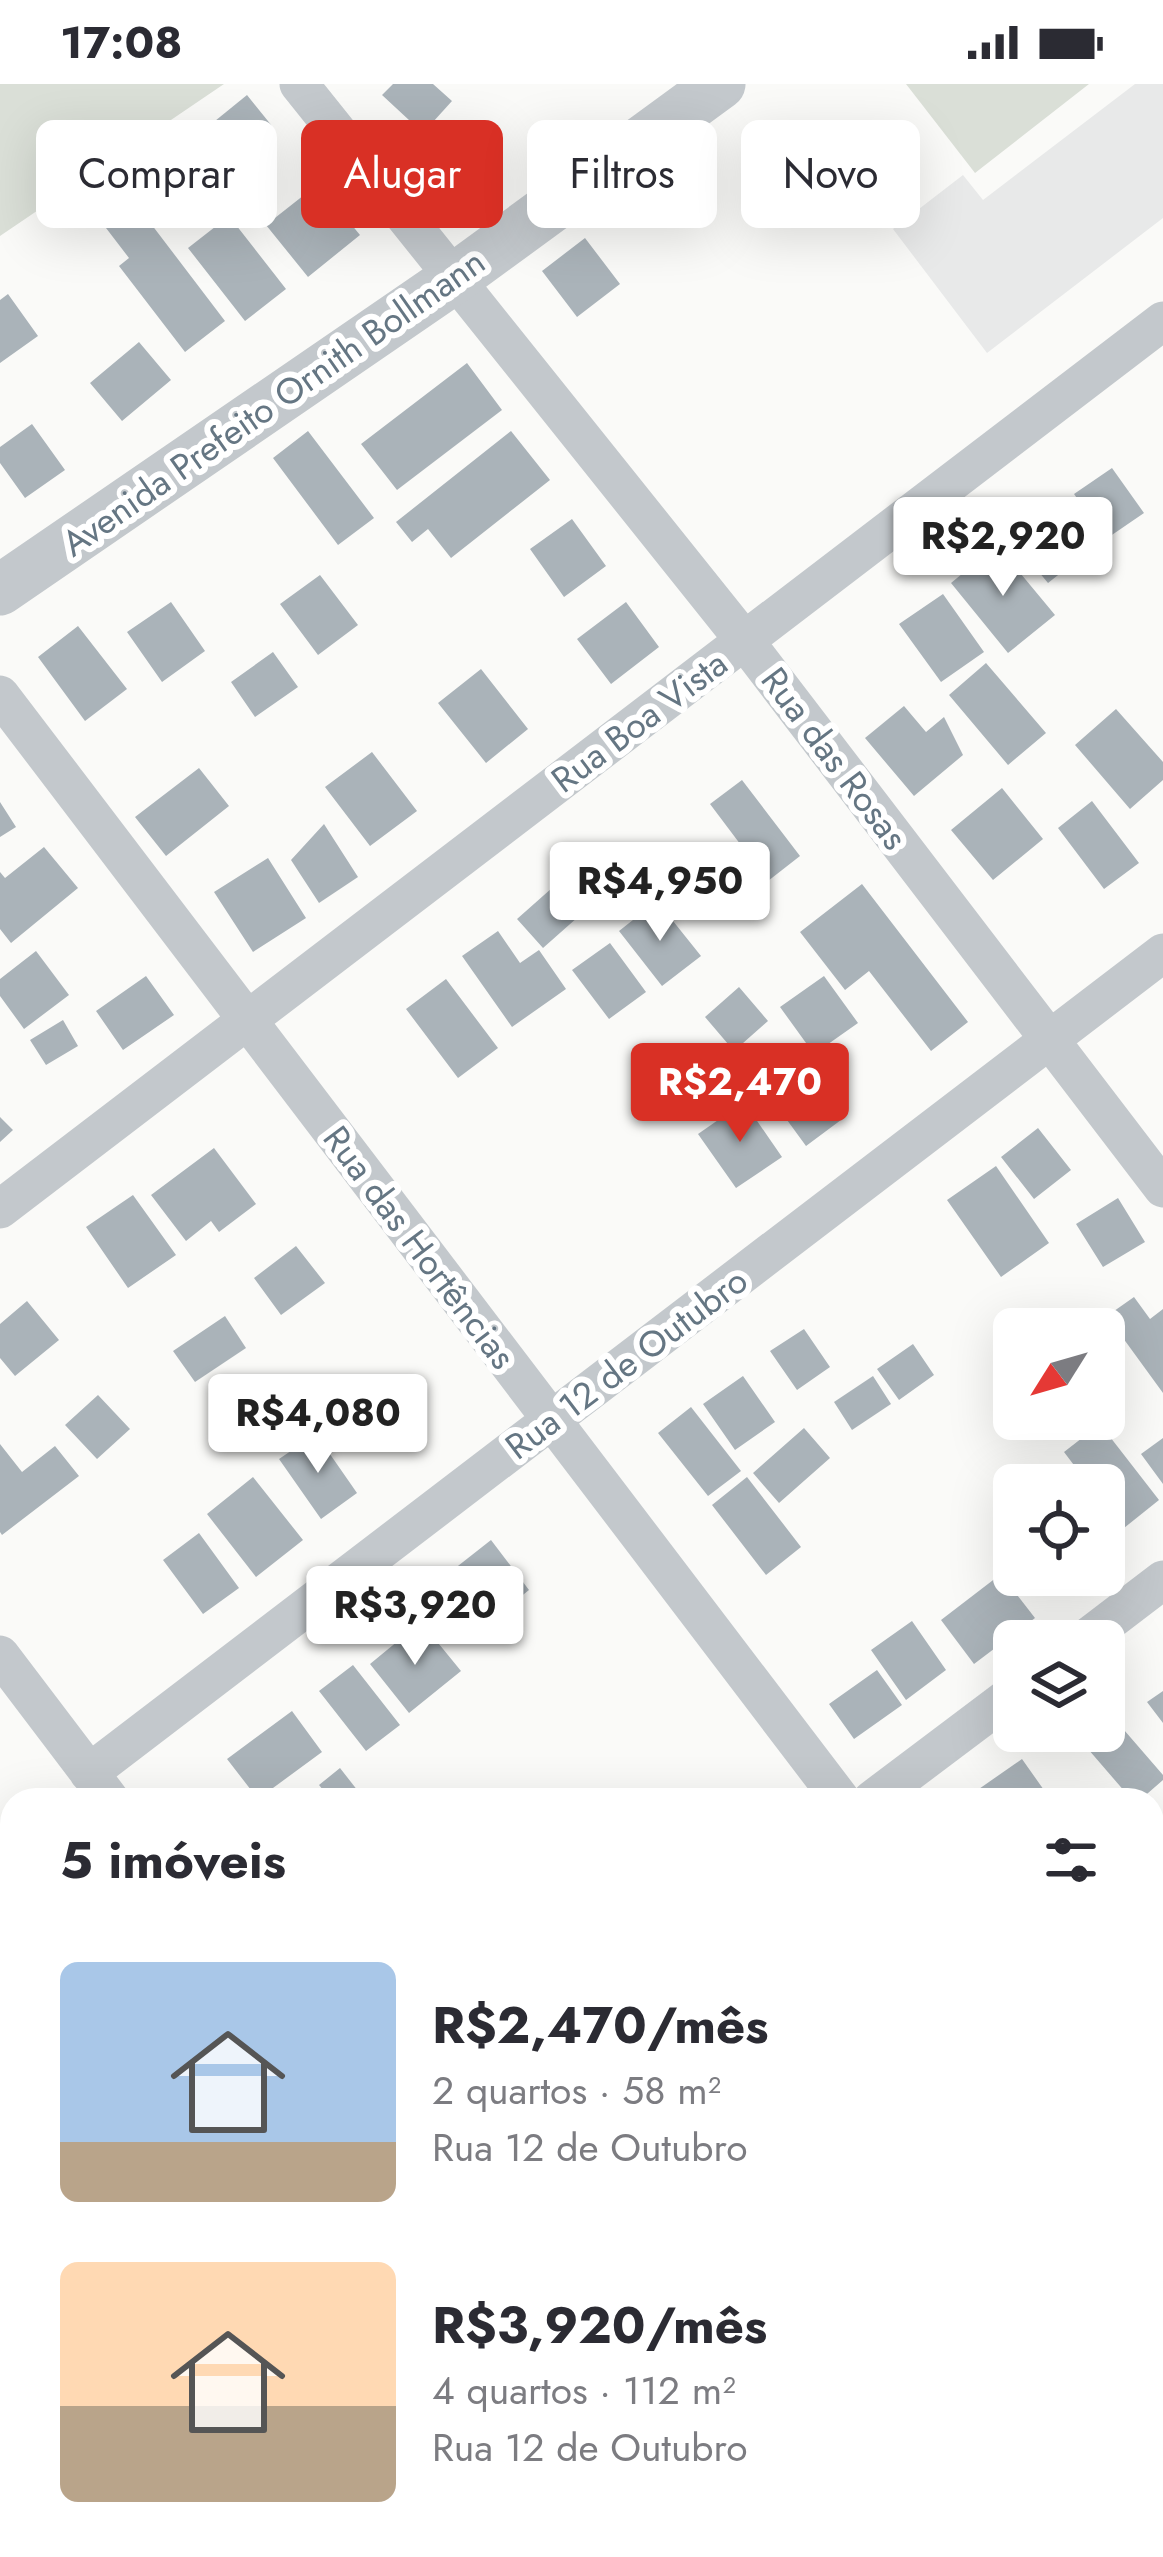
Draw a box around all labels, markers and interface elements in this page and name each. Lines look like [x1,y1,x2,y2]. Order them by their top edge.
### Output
text: 17:08 [60,10,183,75]
chip: Comprar [36,120,277,228]
chip: Alugar [301,120,503,228]
chip: Filtros [527,120,717,228]
chip: Novo [741,120,920,228]
street label: Avenida Prefeito Ornith Bollmann [51,236,495,568]
pin: R$2,920 [892,497,1114,599]
text: R$2,920 [920,507,1086,564]
street label: Rua Boa Vista [540,637,738,805]
street label: Rua das Rosas [749,656,921,860]
pin: R$4,950 [549,842,771,944]
text: R$4,950 [577,852,743,909]
pin: R$2,470 [629,1043,851,1145]
text: R$2,470 [658,1053,822,1110]
street label: Rua das Hortências [311,1115,529,1379]
street label: Rua 12 de Outubro [494,1255,758,1471]
north arrow [993,1308,1125,1440]
map controls [993,1308,1125,1752]
pin: R$4,080 [207,1374,429,1476]
text: R$4,080 [235,1384,401,1441]
button: locate [993,1464,1125,1596]
pin: R$3,920 [304,1566,526,1668]
text: R$3,920 [333,1576,497,1633]
button: layers [993,1620,1125,1752]
text: 5 imóveis [60,1823,286,1897]
icon: filters [1038,1827,1104,1893]
text: R$2,470/mês [432,1988,769,2062]
icon: home [156,2010,300,2154]
text: 2 quartos · 58 m² [432,2062,721,2119]
text: Rua 12 de Outubro [432,2119,748,2176]
text: R$3,920/mês [432,2288,767,2362]
icon: home [156,2310,300,2454]
text: 4 quartos · 112 m² [432,2362,736,2419]
text: Rua 12 de Outubro [432,2419,748,2476]

